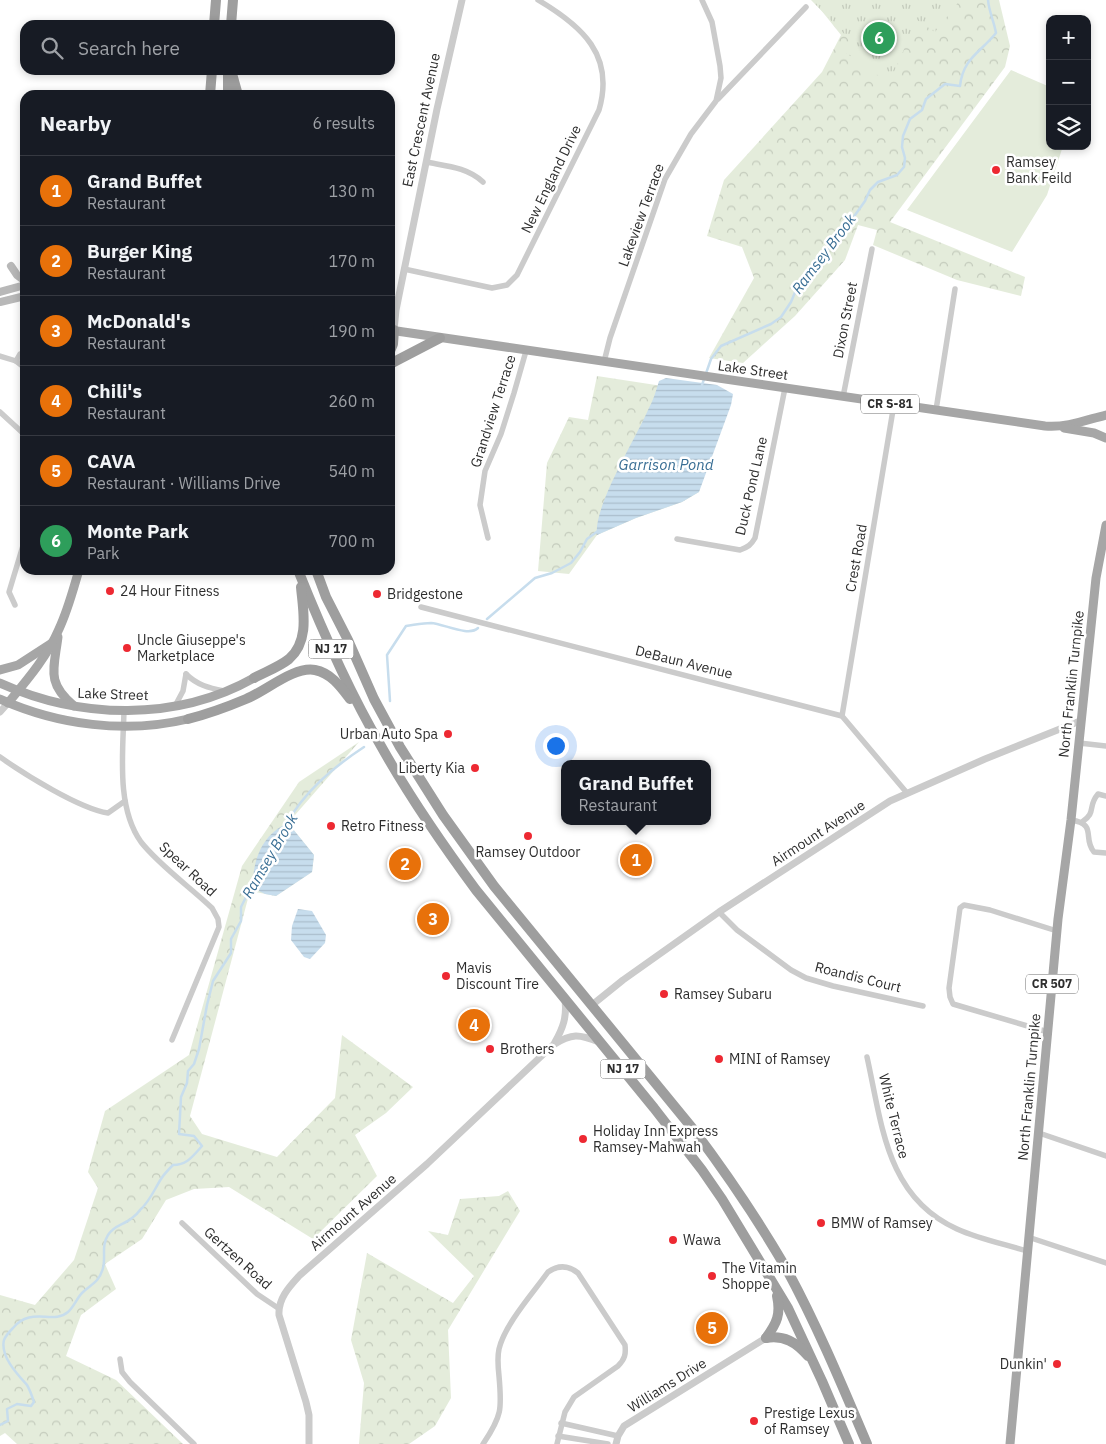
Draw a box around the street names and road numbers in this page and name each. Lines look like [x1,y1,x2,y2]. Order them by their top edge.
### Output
street label: East Crescent Avenue [398,51,444,189]
street label: New England Drive [517,122,585,236]
street label: Lakeview Terrace [614,161,668,269]
street label: Dixon Street [829,280,861,360]
street label: Grandview Terrace [466,352,520,470]
street label: Lake Street [717,356,789,384]
road number: CR S-81 [861,394,919,414]
street label: Duck Pond Lane [731,435,771,537]
street label: Crest Road [841,523,871,593]
street label: North Franklin Turnpike [1054,609,1088,758]
road number: NJ 17 [308,640,354,659]
street label: DeBaun Avenue [633,641,735,683]
street label: Lake Street [77,684,149,704]
street label: Airmount Avenue [768,796,869,870]
street label: Spear Road [156,838,220,900]
street label: Roandis Court [813,958,903,996]
road number: CR 507 [1026,974,1078,994]
street label: North Franklin Turnpike [1014,1012,1044,1161]
road number: NJ 17 [600,1060,646,1078]
street label: White Terrace [875,1072,913,1161]
street label: Airmount Avenue [306,1169,400,1254]
street label: Gertzen Road [200,1223,276,1293]
street label: Williams Drive [624,1354,710,1416]

